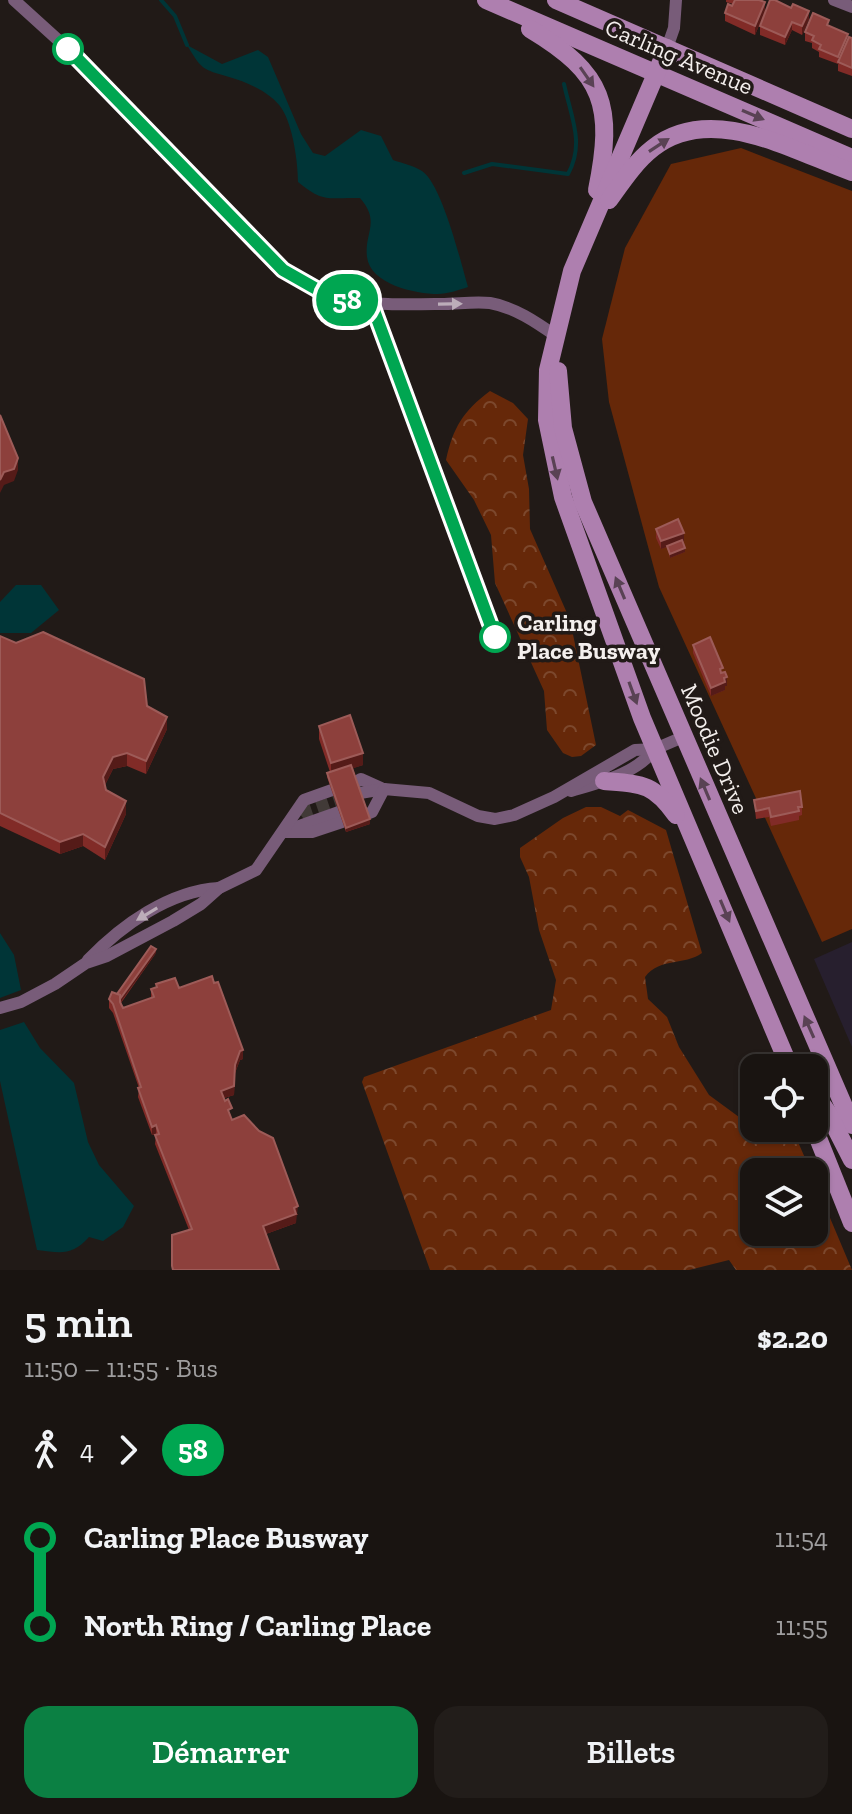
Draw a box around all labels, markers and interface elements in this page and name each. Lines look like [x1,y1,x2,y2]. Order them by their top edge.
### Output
street label: Carling Avenue [601,12,757,101]
unlabelled marker [53,34,83,64]
one-way arrow [579,66,594,87]
one-way arrow [741,109,765,122]
one-way arrow [648,139,670,153]
line badge: 58 [311,274,383,326]
text: 58 [332,283,362,316]
one-way arrow [438,297,463,310]
one-way arrow [550,456,562,481]
one-way arrow [614,576,627,600]
place label: Carling Place Busway [517,608,661,665]
marker: Carling Place Busway [480,622,510,652]
street label: Moodie Drive [675,679,756,818]
one-way arrow [627,681,640,705]
one-way arrow [699,777,712,801]
one-way arrow [718,899,731,923]
one-way arrow [136,906,158,920]
one-way arrow [802,1016,816,1039]
map controls [740,1054,828,1246]
button: locate [740,1054,828,1142]
button: layers [740,1158,828,1246]
text: 5 min [24,1295,133,1348]
text: $2.20 [757,1320,828,1356]
text: 11:50 – 11:55 · Bus [24,1352,218,1384]
icon: walk [24,1428,68,1472]
icon: forward [106,1428,150,1472]
text: 58 [178,1433,208,1466]
text: 4 [80,1434,94,1466]
text: Carling Place Busway [84,1520,369,1556]
text: 11:54 [775,1522,828,1554]
text: North Ring / Carling Place [84,1608,431,1644]
text: 11:55 [776,1610,828,1642]
button: Démarrer [24,1706,418,1798]
button: Billets [434,1706,828,1798]

